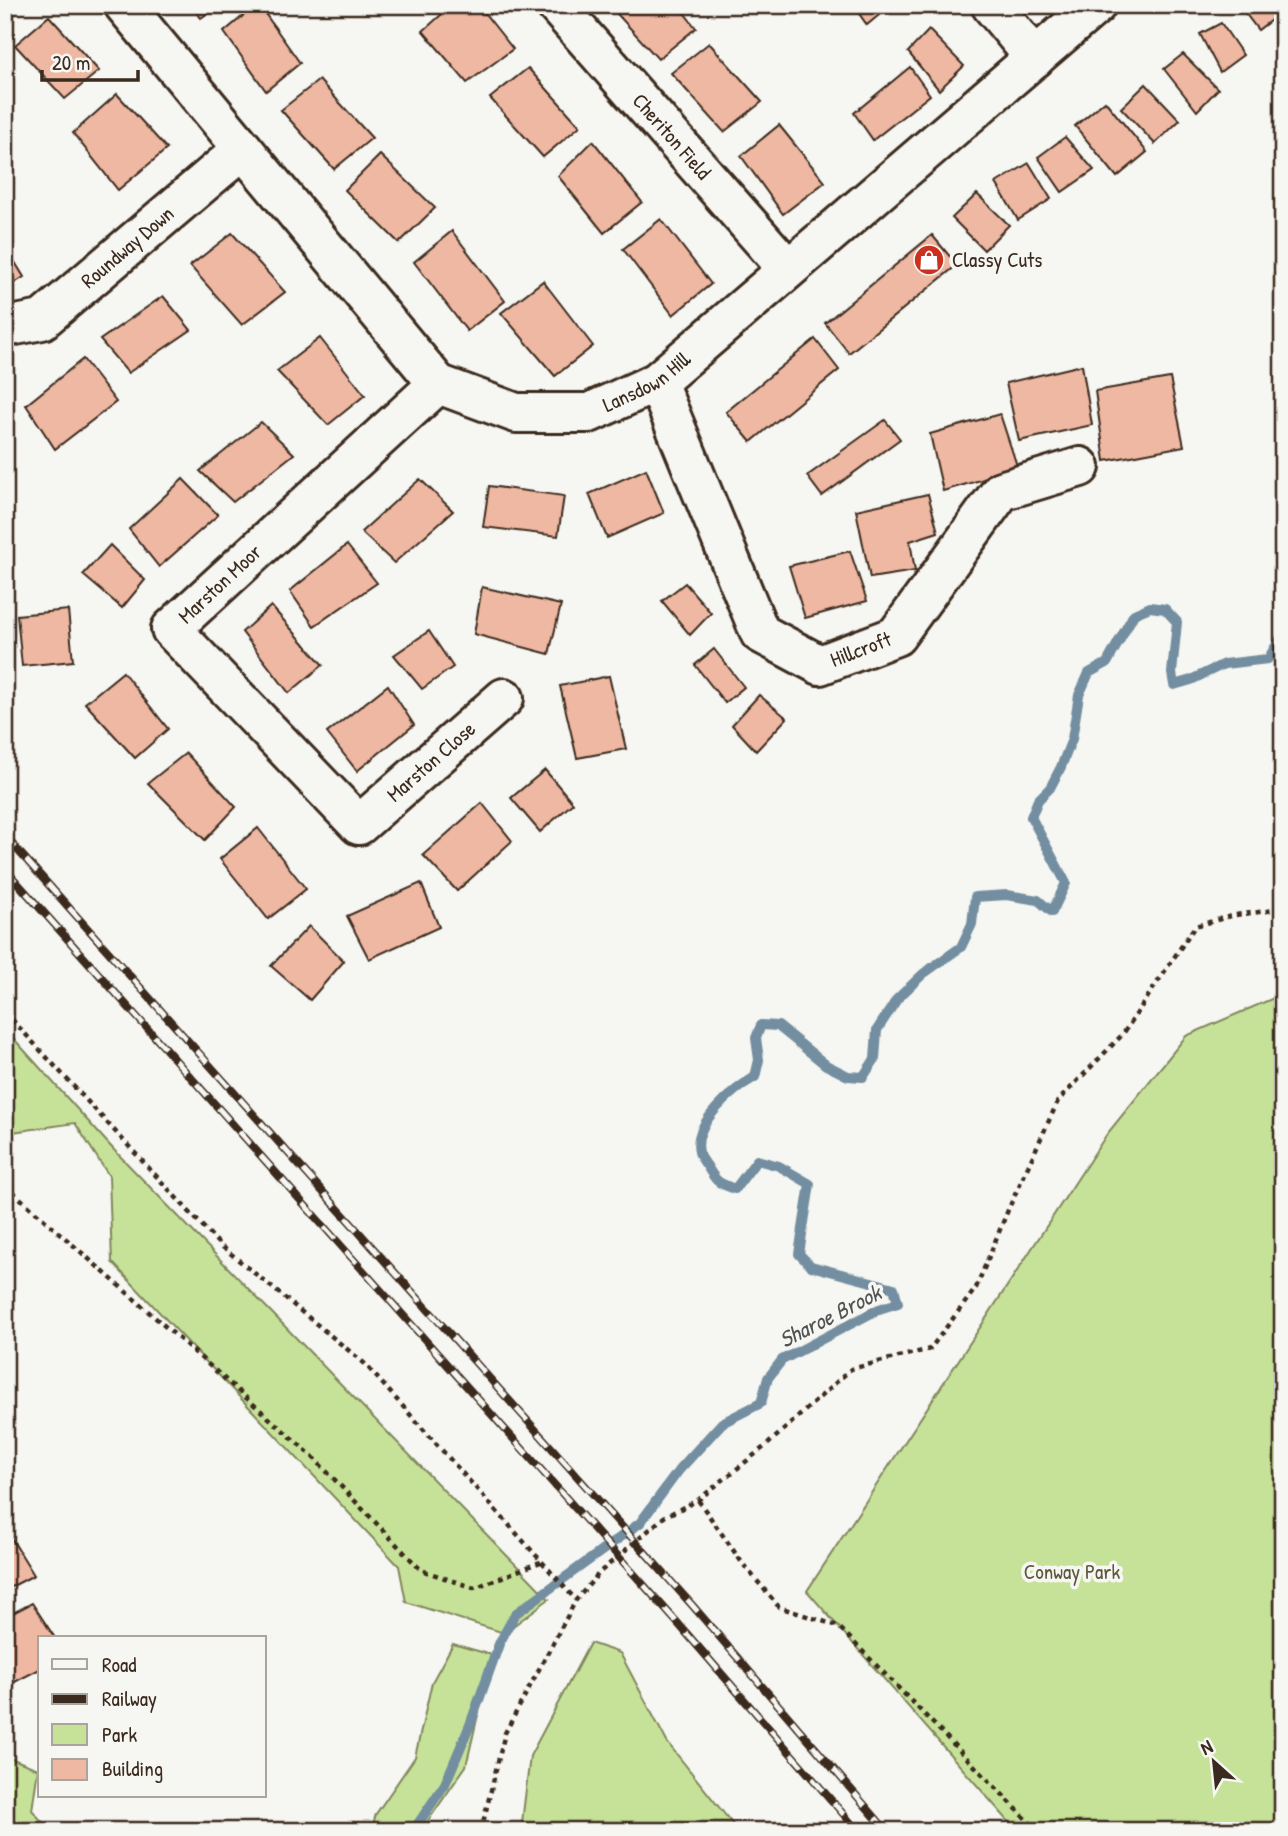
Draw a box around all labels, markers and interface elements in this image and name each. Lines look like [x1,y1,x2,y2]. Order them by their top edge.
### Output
scale bar [42,38,138,82]
text: 20 m [52,48,90,77]
street label: Cheriton Field [626,87,718,186]
street label: Roundway Down [75,199,180,295]
shop icon: Classy Cuts [912,243,946,277]
place label: Classy Cuts [952,245,1042,274]
street label: Lansdown Hill [598,344,697,419]
street label: Marston Moor [172,537,268,630]
street label: Hillcroft [826,624,896,674]
street label: Marston Close [380,715,481,808]
water label: Sharoe Brook [774,1276,888,1354]
park label: Conway Park [1024,1557,1120,1586]
legend [38,1636,266,1798]
text: Road [102,1650,136,1679]
text: Railway [102,1684,157,1713]
text: Park [102,1720,137,1749]
north arrow [1180,1728,1250,1798]
text: N [1196,1733,1217,1761]
text: Building [102,1754,163,1783]

